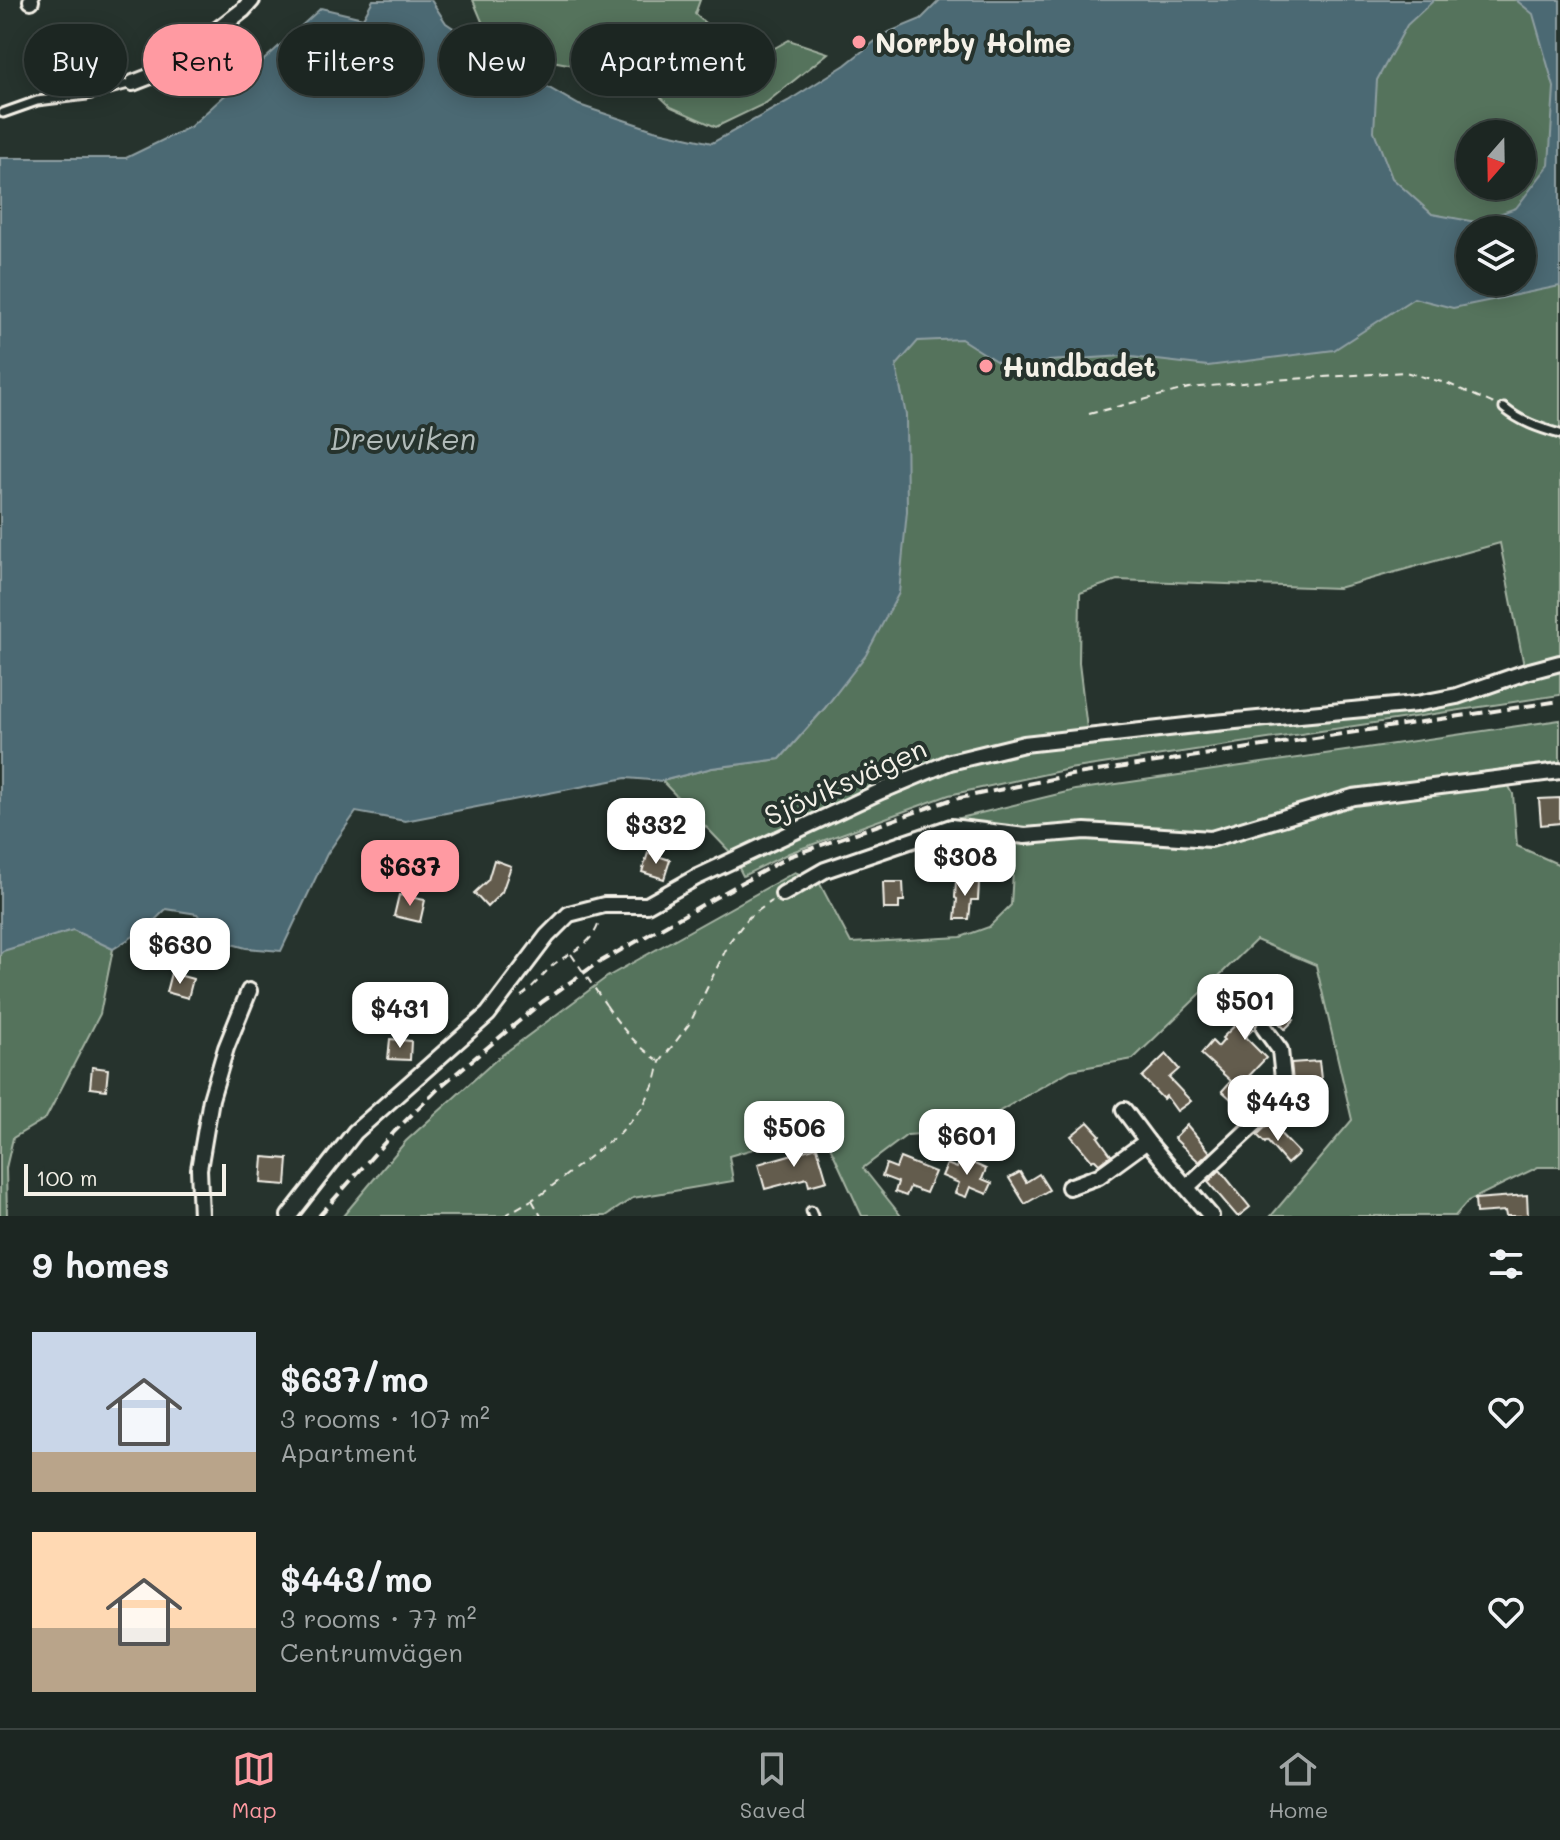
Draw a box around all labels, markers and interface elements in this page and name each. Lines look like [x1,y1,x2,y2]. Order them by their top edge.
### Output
chip: Buy [24,24,127,96]
chip: Rent [143,24,262,96]
chip: Filters [278,24,423,96]
chip: New [439,24,555,96]
chip: Apartment [571,24,775,96]
place label: Norrby Holme [875,24,1072,61]
marker: Norrby Holme [850,33,868,51]
north arrow [1456,120,1536,200]
map controls [1456,120,1536,296]
button: layers [1456,216,1536,296]
place label: Hundbadet [1002,348,1156,384]
marker: Hundbadet [977,357,995,375]
water label: Drevviken [330,418,476,458]
street label: Sjöviksvägen [758,729,932,833]
pin: $332 [609,798,703,866]
text: $332 [625,807,687,841]
pin: $308 [918,830,1012,898]
text: $308 [933,839,997,873]
pin: $637 [363,840,457,908]
text: $637 [379,849,441,883]
pin: $630 [133,918,227,986]
text: $630 [148,927,212,961]
pin: $501 [1198,974,1292,1042]
pin: $431 [353,982,447,1050]
text: $501 [1215,983,1275,1017]
text: $431 [370,991,430,1025]
pin: $443 [1231,1075,1325,1143]
text: $443 [1246,1084,1310,1118]
pin: $506 [747,1101,841,1169]
pin: $601 [920,1109,1014,1177]
text: $506 [762,1110,826,1144]
text: $601 [937,1118,997,1152]
scale bar [24,1160,226,1196]
text: 100 m [36,1163,98,1192]
text: 9 homes [32,1242,169,1287]
icon: filters [1484,1242,1528,1286]
text: $637/mo [280,1356,428,1401]
icon: home [96,1364,192,1460]
icon: heart [1484,1390,1528,1434]
text: 3 rooms · 107 m² [280,1401,490,1435]
text: Apartment [280,1435,417,1469]
text: $443/mo [280,1556,432,1601]
icon: home [96,1564,192,1660]
icon: heart [1484,1590,1528,1634]
text: 3 rooms · 77 m² [280,1601,477,1635]
text: Centrumvägen [280,1635,463,1669]
tab: Map [232,1747,276,1824]
tab: Saved [740,1747,805,1824]
tab: Home [1268,1747,1328,1824]

